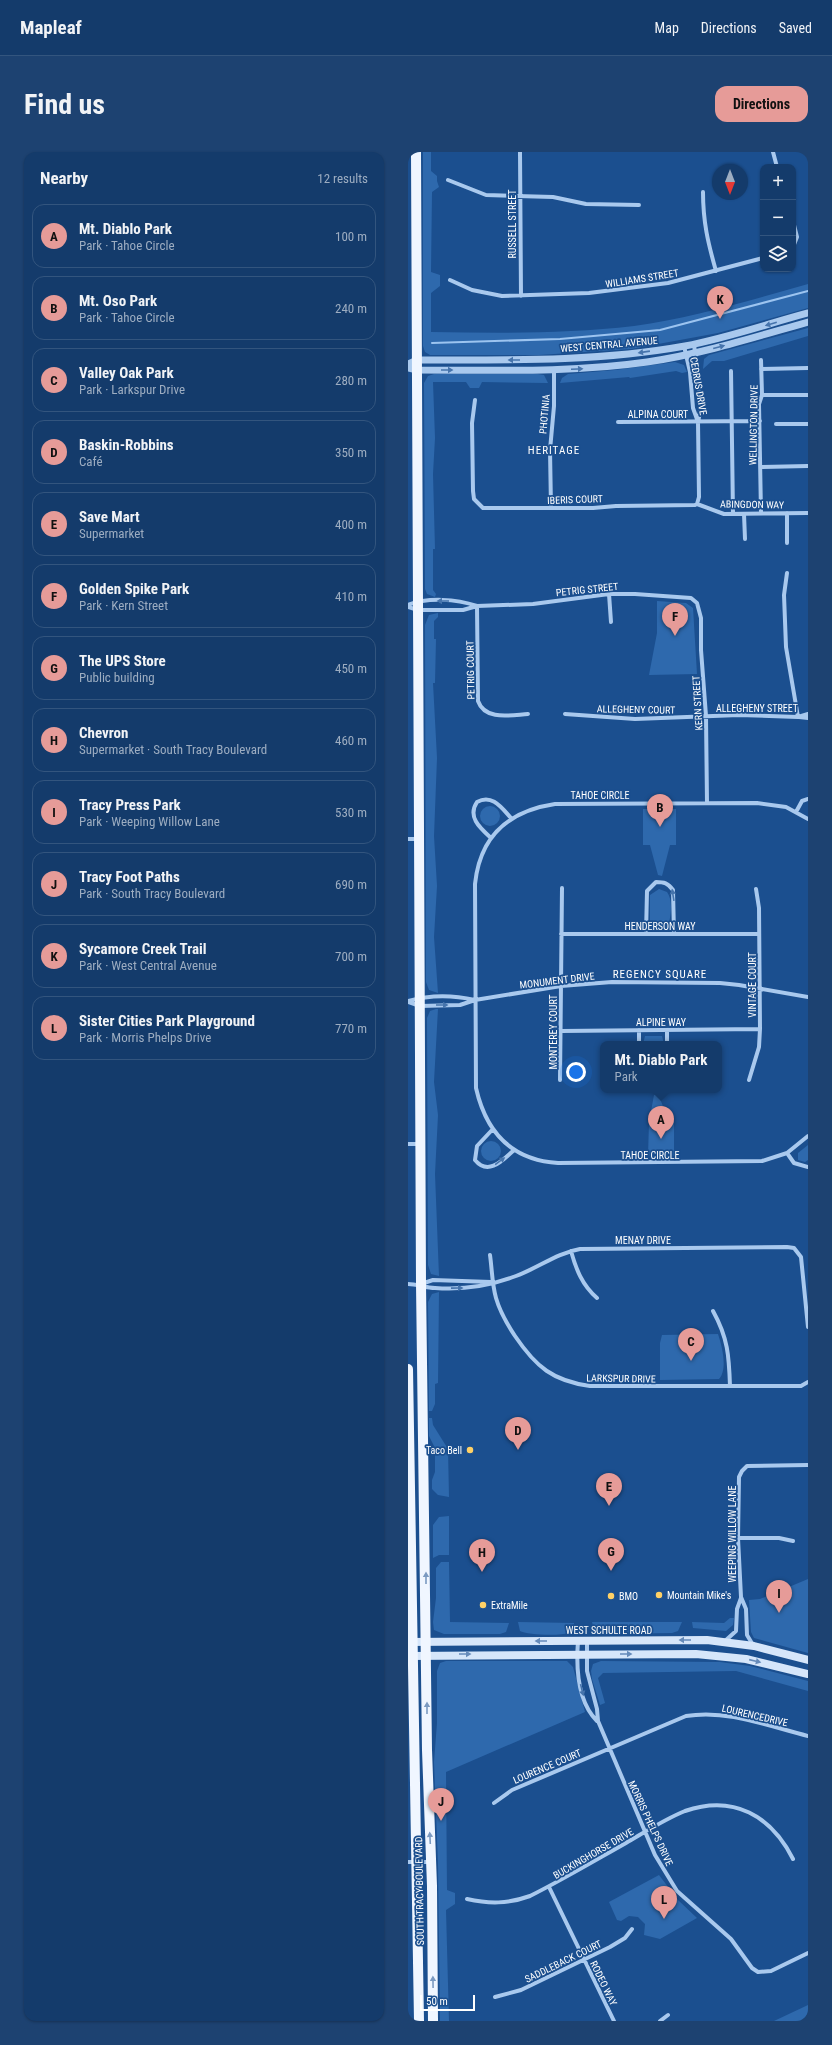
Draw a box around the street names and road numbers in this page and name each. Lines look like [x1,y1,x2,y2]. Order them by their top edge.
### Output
street label: RUSSELL STREET [507,189,518,259]
street label: WILLIAMS STREET [605,267,679,290]
street label: WEST CENTRAL AVENUE [560,335,658,354]
street label: CEDRUS DRIVE [688,356,709,416]
street label: WELLINGTON DRIVE [747,385,760,465]
street label: PHOTINIA [537,393,552,434]
street label: ALPINA COURT [628,409,688,420]
street label: IBERIS COURT [547,493,603,506]
street label: ABINGDON WAY [720,498,785,511]
street label: PETRIG STREET [555,581,619,598]
street label: PETRIG COURT [464,640,477,700]
street label: KERN STREET [691,675,704,731]
street label: ALLEGHENY COURT [597,703,675,716]
street label: ALLEGHENY STREET [716,703,798,714]
street label: TAHOE CIRCLE [571,790,629,801]
street label: HENDERSON WAY [624,921,696,932]
street label: VINTAGE COURT [747,952,758,1018]
street label: MONUMENT DRIVE [519,970,595,991]
street label: MONTEREY COURT [548,994,559,1070]
street label: ALPINE WAY [636,1017,687,1028]
street label: TAHOE CIRCLE [621,1150,679,1161]
street label: MENAY DRIVE [615,1235,671,1246]
street label: LARKSPUR DRIVE [586,1372,656,1385]
street label: WEEPING WILLOW LANE [727,1485,738,1583]
street label: WEST SCHULTE ROAD [566,1625,652,1636]
street label: LOURENCEDRIVE [721,1703,789,1728]
street label: LOURENCE COURT [511,1747,583,1786]
street label: MORRIS PHELPS DRIVE [626,1779,675,1868]
street label: BUCKINGHORSE DRIVE [551,1826,635,1881]
street label: SOUTH TRACY BOULEVARD [413,1836,426,1945]
street label: SADDLEBACK COURT [523,1938,603,1985]
street label: RODEO WAY [588,1959,619,2008]

